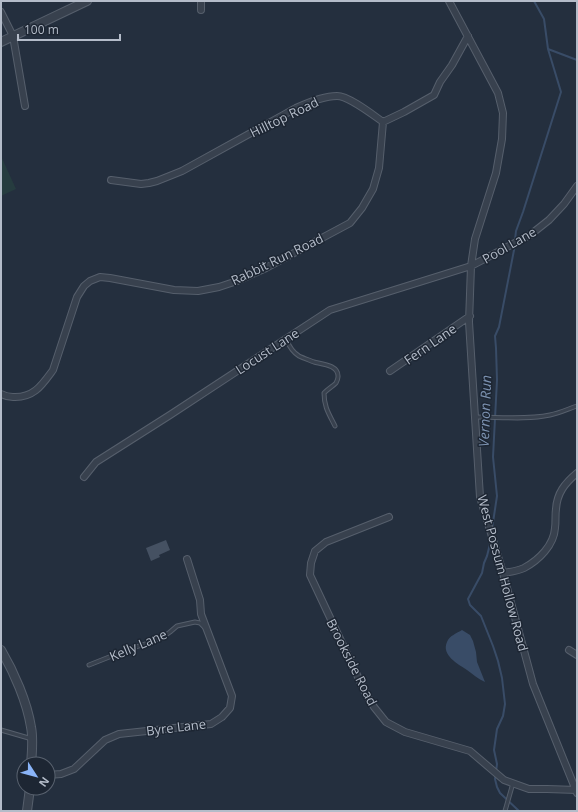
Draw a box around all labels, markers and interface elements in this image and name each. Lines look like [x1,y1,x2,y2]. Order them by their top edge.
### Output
scale bar [18,16,120,42]
text: 100 m [24,21,59,38]
street label: Hilltop Road [247,93,321,141]
street label: Pool Lane [479,222,539,268]
street label: Rabbit Run Road [228,229,326,289]
street label: Fern Lane [400,319,460,369]
street label: Locust Lane [232,324,302,378]
water label: Vernon Run [474,375,495,447]
street label: West Possum Hollow Road [473,493,533,653]
street label: Brookside Road [322,615,382,709]
street label: Kelly Lane [106,625,170,665]
street label: Byre Lane [145,714,207,740]
north arrow [16,756,56,796]
text: N [36,774,53,790]

